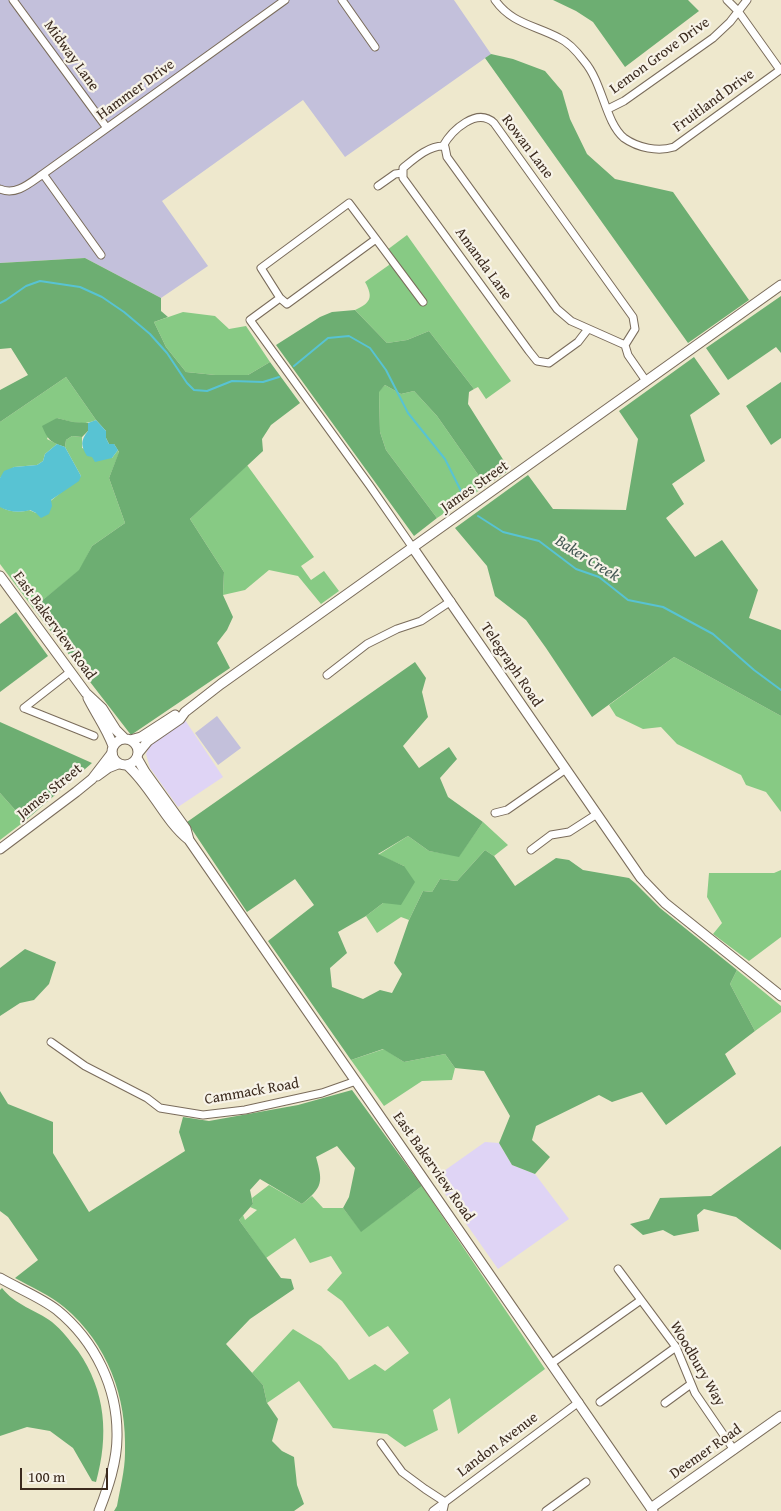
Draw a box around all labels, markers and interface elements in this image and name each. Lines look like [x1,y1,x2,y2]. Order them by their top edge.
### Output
street label: Lemon Grove Drive [606,14,714,98]
street label: Midway Lane [39,17,103,95]
street label: Hammer Drive [94,56,178,124]
street label: Fruitland Drive [670,66,758,136]
street label: Rowan Lane [497,112,557,182]
street label: Amanda Lane [451,224,515,304]
street label: James Street [438,457,512,517]
water label: Baker Creek [551,532,623,586]
street label: East Bakerview Road [9,568,99,684]
street label: Telegraph Road [476,619,546,711]
street label: James Street [14,760,86,824]
street label: Cammack Road [203,1075,301,1109]
street label: East Bakerview Road [389,1109,477,1225]
street label: Woodbury Way [665,1318,729,1410]
street label: Landon Avenue [454,1409,542,1481]
street label: Deemer Road [667,1421,745,1483]
scale bar [22,1458,110,1490]
text: 100 m [28,1466,65,1487]

